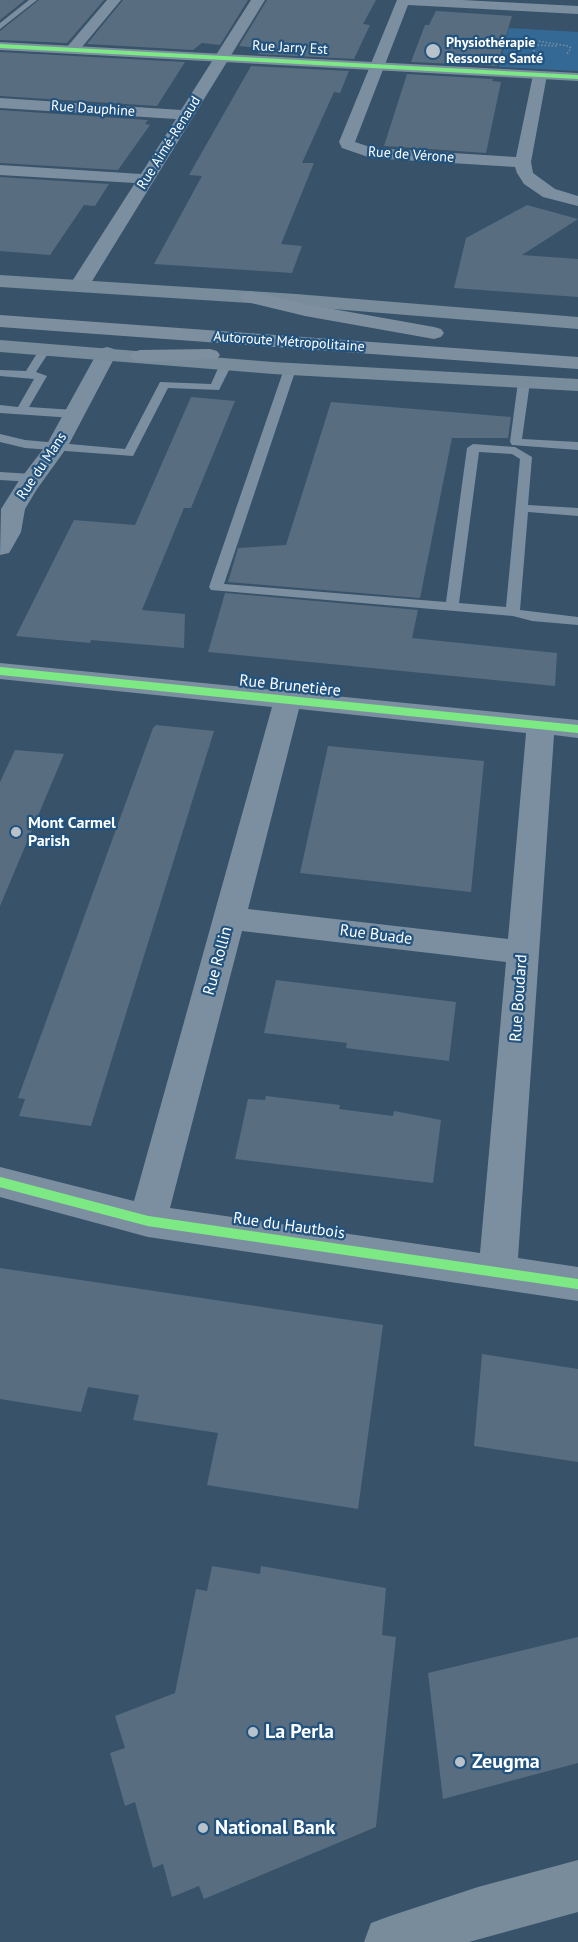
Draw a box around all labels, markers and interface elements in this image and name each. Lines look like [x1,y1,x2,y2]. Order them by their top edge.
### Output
place label: Physiothérapie Ressource Santé [446,35,543,68]
street label: Rue Jarry Est [252,38,328,58]
marker: Physiothérapie Ressource Santé [424,42,442,60]
street label: Rue Aimé-Renaud [134,93,204,193]
street label: Rue Dauphine [51,98,135,120]
street label: Rue de Vérone [367,144,455,166]
street label: Autoroute Métropolitaine [213,328,365,356]
street label: Rue du Mans [14,429,70,503]
street label: Rue Brunetière [238,671,342,701]
place label: Mont Carmel Parish [28,813,116,851]
marker: Mont Carmel Parish [9,825,23,839]
street label: Rue Buade [339,921,413,949]
street label: Rue Rollin [200,925,236,997]
street label: Rue Boudard [506,954,532,1042]
street label: Rue du Hautbois [232,1209,346,1243]
place label: La Perla [265,1720,334,1744]
marker: La Perla [246,1725,260,1739]
place label: Zeugma [472,1750,540,1774]
marker: Zeugma [453,1755,467,1769]
place label: National Bank [215,1816,335,1840]
marker: National Bank [196,1821,210,1835]

